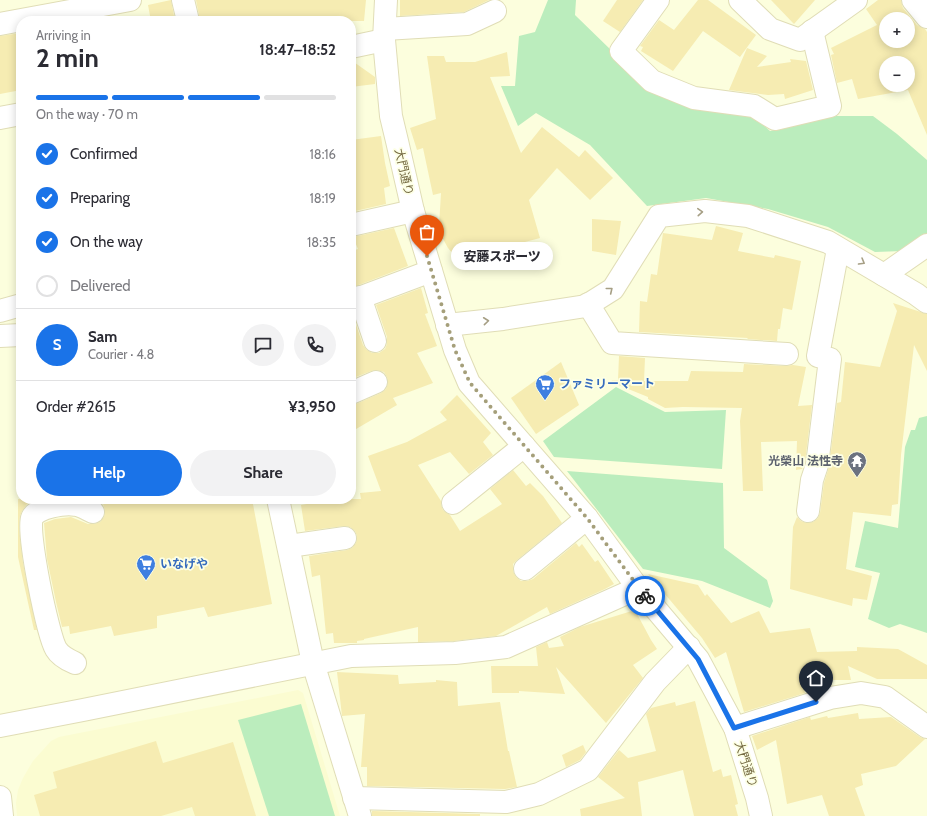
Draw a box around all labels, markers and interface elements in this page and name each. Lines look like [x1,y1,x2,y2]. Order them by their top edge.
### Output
map controls [879,12,915,92]
button: + [879,12,915,48]
text: Arriving in [36,27,91,43]
text: 18:47–18:52 [259,41,336,59]
text: 2 min [36,42,99,74]
button: − [879,56,915,92]
text: On the way · 70 m [36,106,138,122]
icon: check [36,143,58,165]
text: Confirmed [70,145,138,163]
text: 18:16 [310,146,336,162]
street label: 大門通り [392,147,417,197]
icon: check [36,187,58,209]
text: Preparing [70,189,130,207]
text: 18:19 [310,190,336,206]
one-way arrow [697,207,703,216]
pin [410,215,444,256]
icon: bag [416,221,438,243]
icon: check [36,231,58,253]
text: On the way [70,233,143,251]
text: 18:35 [307,234,336,250]
callout: 安藤スポーツ [451,242,553,270]
text: 安藤スポーツ [463,248,541,264]
one-way arrow [858,258,865,265]
text: Delivered [70,277,131,295]
one-way arrow [605,287,612,294]
one-way arrow [483,317,489,326]
button: chat [242,324,284,366]
button: phone [294,324,336,366]
text: Sam [88,328,117,346]
text: S [53,336,61,354]
text: Courier · 4.8 [88,346,154,362]
supermarket icon: ファミリーマート [534,373,556,401]
place label: ファミリーマート [559,376,655,391]
text: Order #2615 [36,398,116,416]
text: ¥3,950 [289,398,336,416]
button: Help [36,450,182,496]
button: Share [190,450,336,496]
temple icon: 光榮山 法性寺 [846,450,868,478]
place label: 光榮山 法性寺 [768,453,843,468]
supermarket icon: いなげや [135,553,157,581]
place label: いなげや [160,556,208,571]
courier [625,576,665,616]
icon: bike [634,585,656,607]
pin [799,661,833,702]
icon: home [805,667,827,689]
street label: 大門通り [732,739,761,789]

